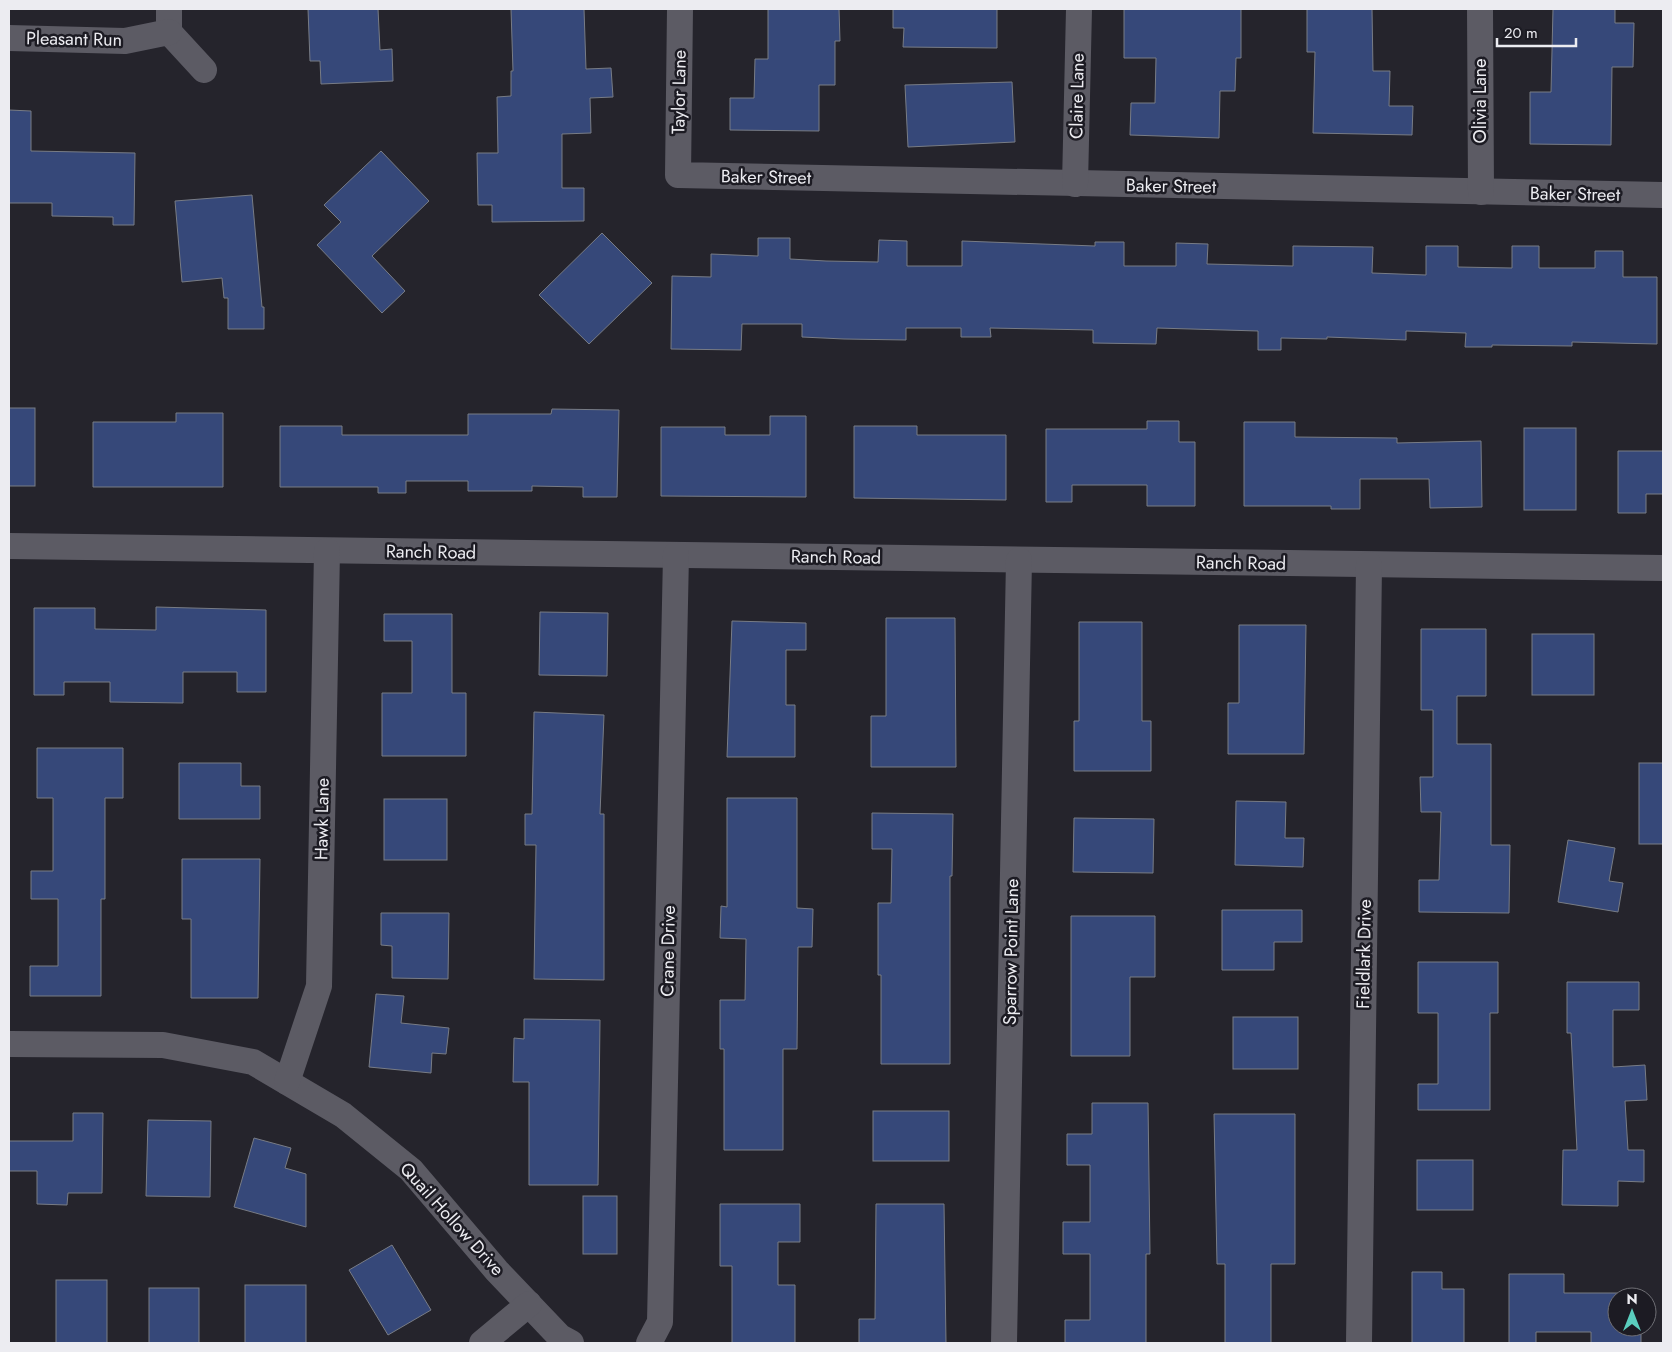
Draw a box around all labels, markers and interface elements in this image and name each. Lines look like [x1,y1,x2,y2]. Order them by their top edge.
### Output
scale bar [1497,15,1576,47]
text: 20 m [1504,22,1538,44]
street label: Pleasant Run [26,25,122,53]
street label: Taylor Lane [665,50,693,134]
street label: Claire Lane [1063,53,1091,139]
street label: Olivia Lane [1467,58,1493,144]
street label: Baker Street [721,163,812,191]
street label: Baker Street [1126,172,1217,200]
street label: Baker Street [1530,180,1621,208]
street label: Ranch Road [386,538,476,566]
street label: Ranch Road [791,543,881,571]
street label: Ranch Road [1196,549,1286,577]
street label: Hawk Lane [308,778,336,860]
street label: Sparrow Point Lane [997,879,1025,1025]
street label: Fieldlark Drive [1350,899,1378,1009]
street label: Crane Drive [654,905,682,997]
street label: Quail Hollow Drive [394,1157,510,1281]
north arrow [1607,1287,1657,1337]
text: N [1626,1289,1638,1309]

